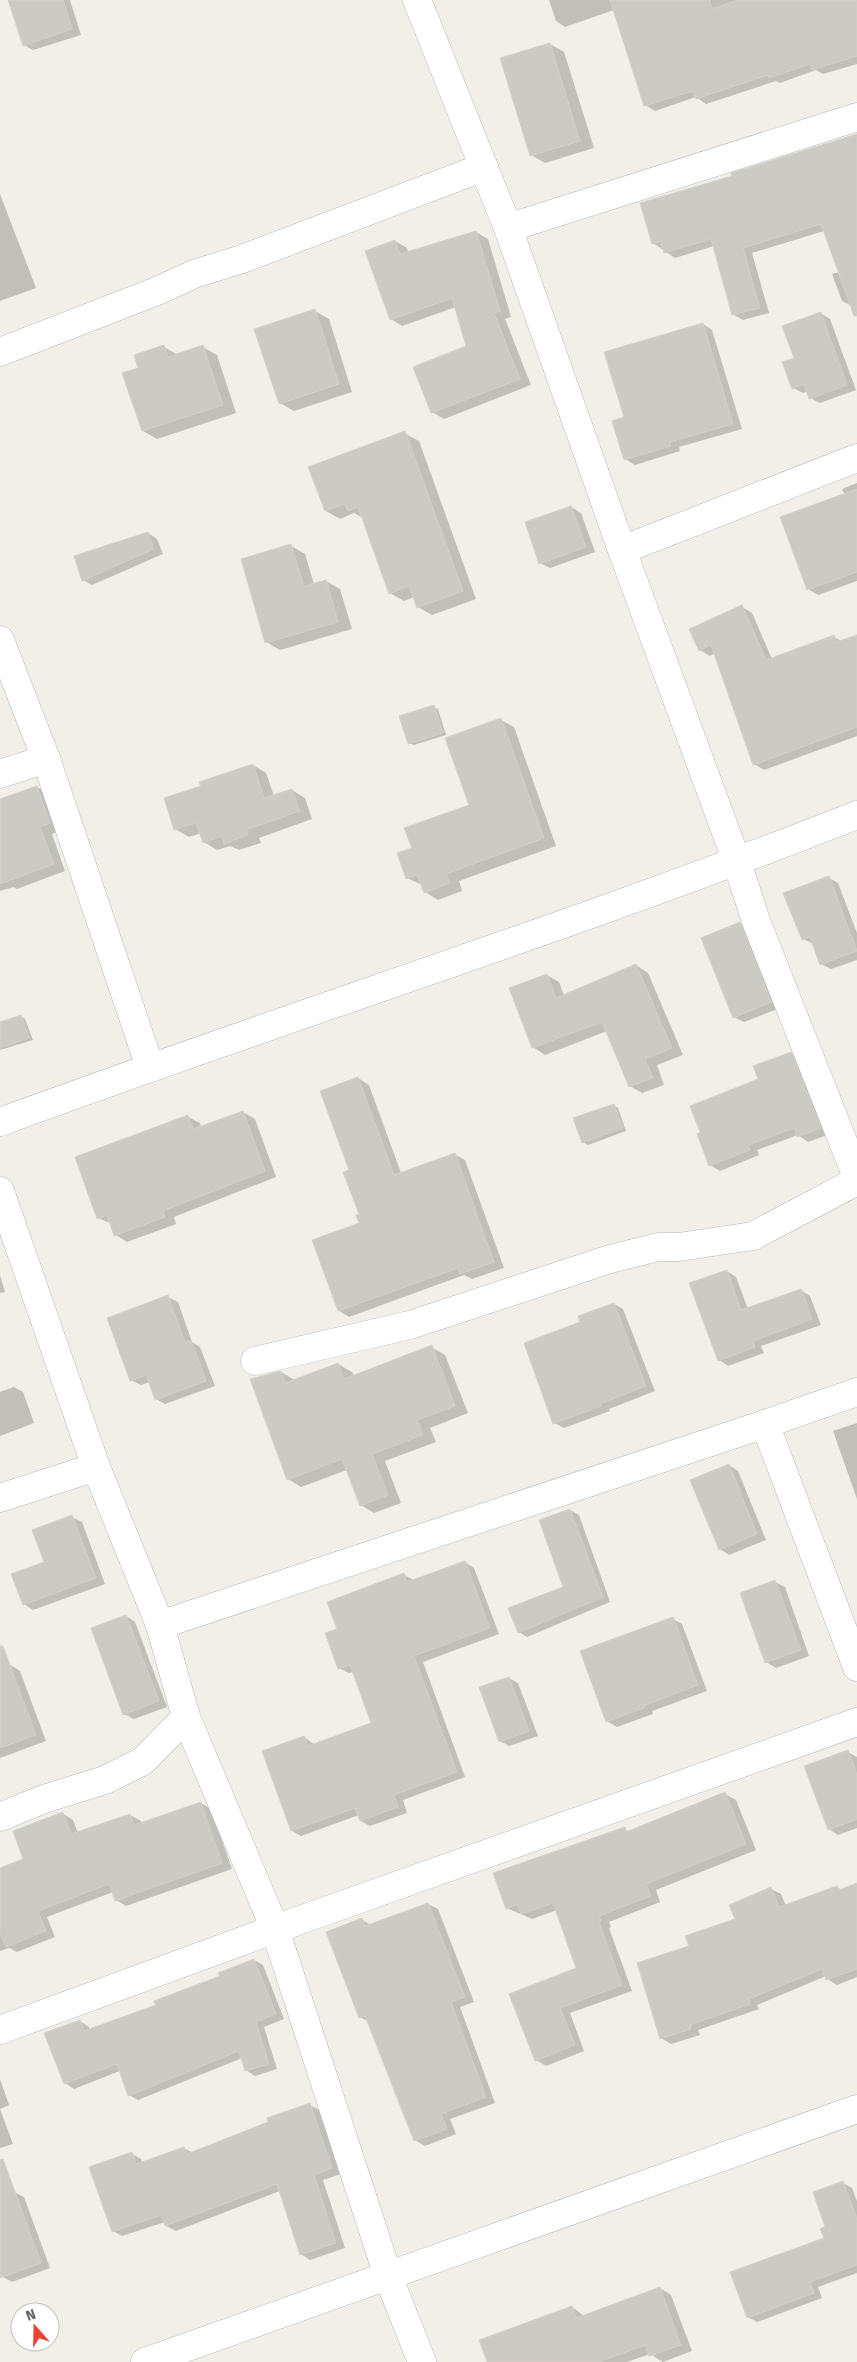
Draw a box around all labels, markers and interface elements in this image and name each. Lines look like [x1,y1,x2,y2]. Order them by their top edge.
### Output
north arrow [10,2302,60,2352]
text: N [23,2306,38,2325]

